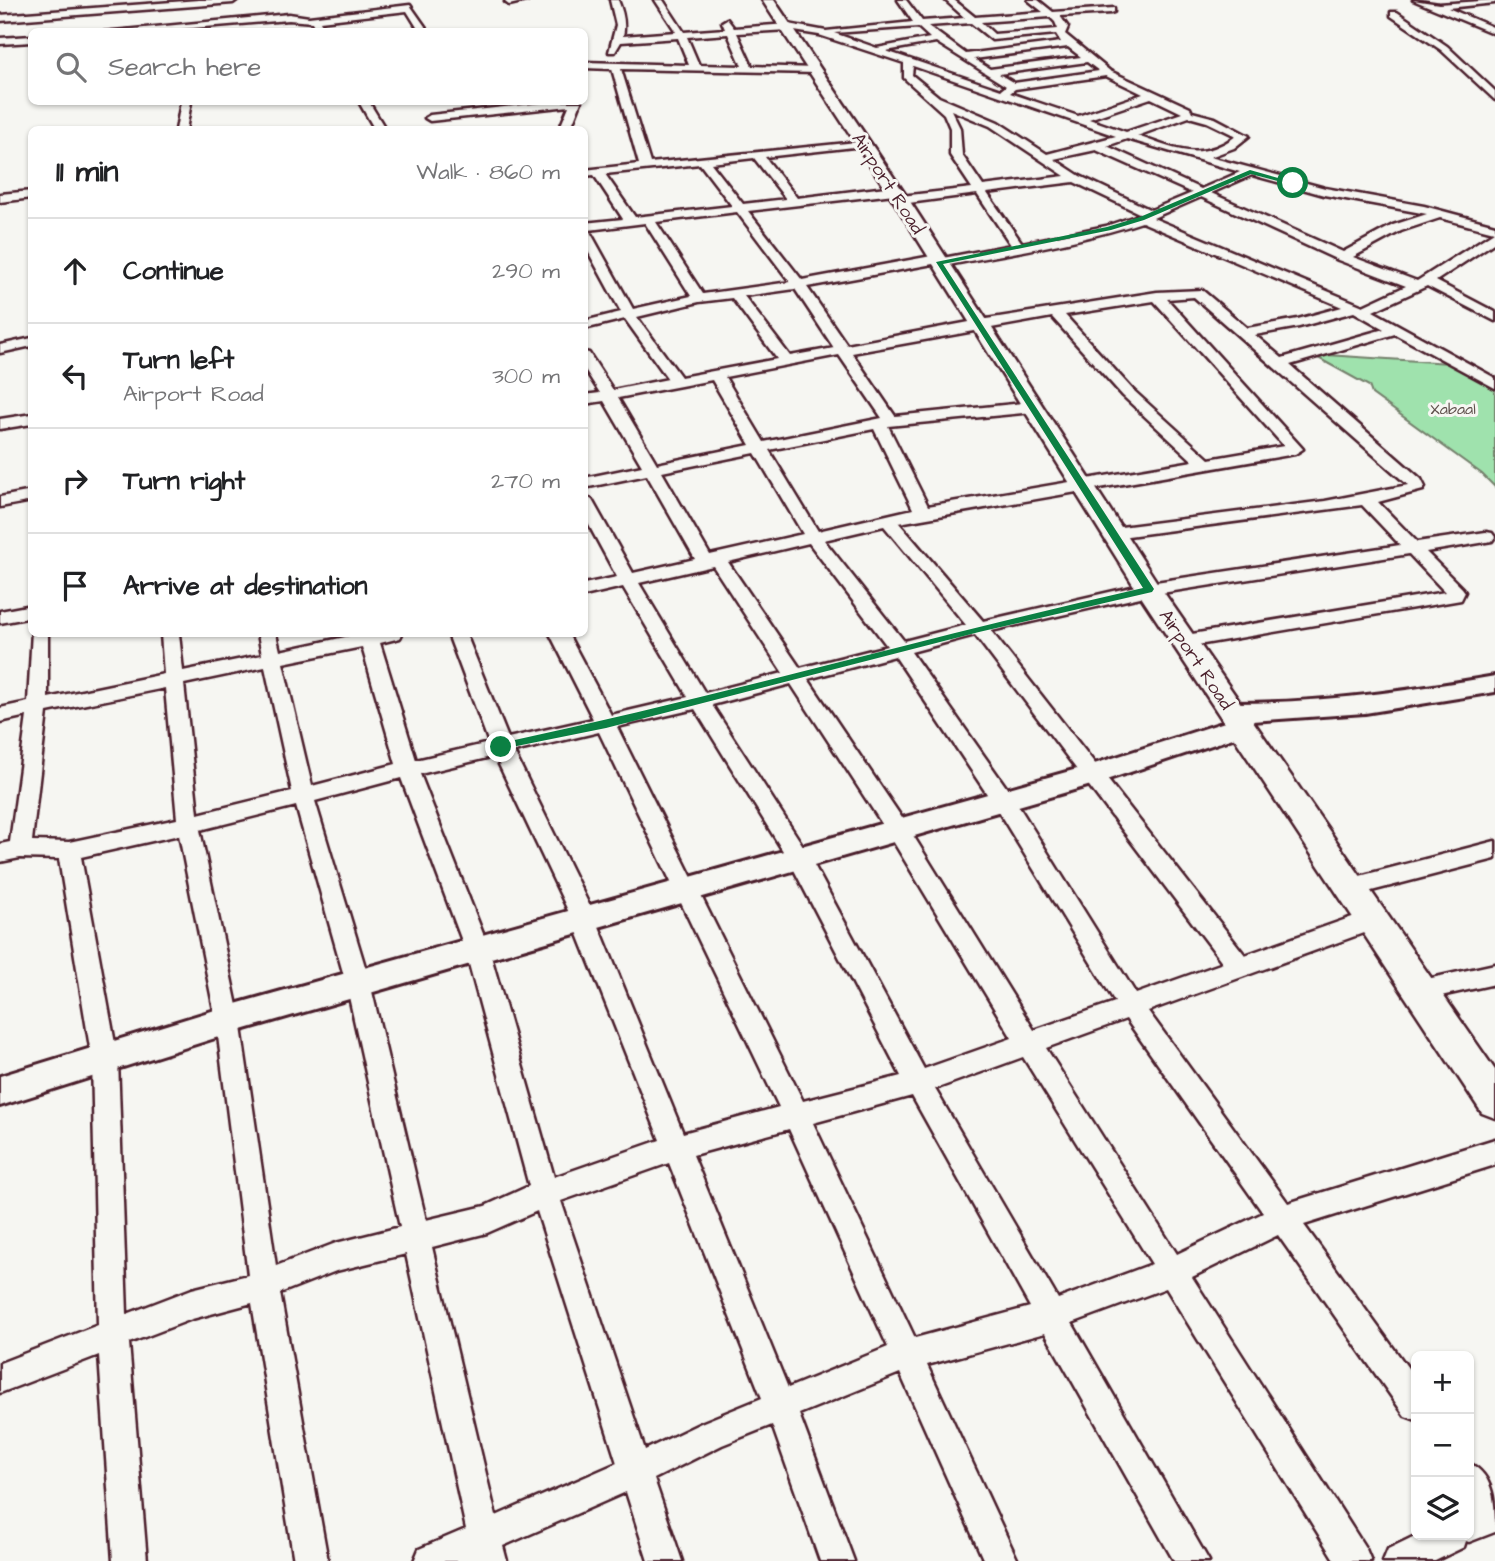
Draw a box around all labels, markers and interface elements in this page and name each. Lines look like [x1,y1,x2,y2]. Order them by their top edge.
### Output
search box [28,28,588,105]
icon: search [52,48,90,86]
text: Search here [108,49,261,85]
street label: Airport Road [845,128,931,240]
text: 11 min [56,151,119,193]
text: Walk · 860 m [416,156,560,188]
route start [1277,167,1308,198]
icon: ahead [56,252,94,290]
text: Continue [123,253,224,289]
text: 290 m [492,255,560,287]
text: Turn left [123,342,234,378]
icon: left [56,357,94,395]
text: 300 m [492,360,560,392]
text: Airport Road [123,378,264,410]
park label: Xabaal [1430,398,1476,420]
icon: right [56,462,94,500]
text: Turn right [123,463,245,499]
text: 270 m [491,465,560,497]
icon: arrive [56,567,94,605]
text: Arrive at destination [123,568,368,604]
street label: Airport Road [1152,604,1240,716]
route end [485,731,516,762]
map controls [1411,1351,1474,1540]
button: + [1411,1351,1474,1414]
button: − [1411,1414,1474,1477]
button: layers [1411,1477,1474,1540]

